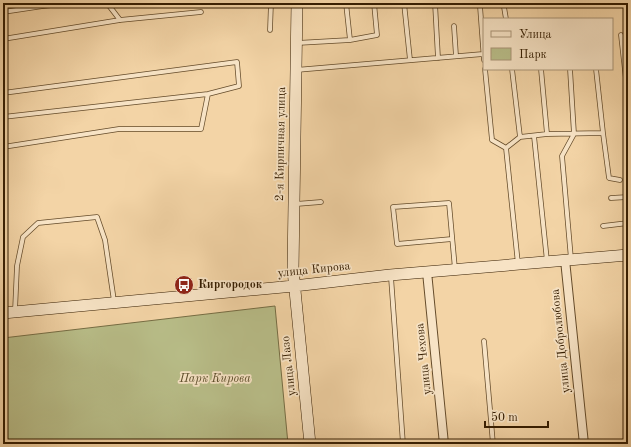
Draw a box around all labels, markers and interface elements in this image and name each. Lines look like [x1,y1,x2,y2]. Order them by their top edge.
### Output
legend [483,18,613,70]
text: Улица [519,29,552,41]
text: Парк [519,49,547,61]
street label: 2-я Кирпичная улица [274,87,288,201]
street label: улица Кирова [277,260,351,280]
bus stop icon: Киргородок [173,274,195,296]
place label: Киргородок [198,279,263,291]
street label: улица Добролюбова [550,288,572,394]
street label: улица Чехова [414,323,434,395]
street label: улица Лазо [280,335,298,397]
park label: Парк Кирова [178,373,251,385]
scale bar [485,403,548,429]
text: 50 m [491,411,518,424]

